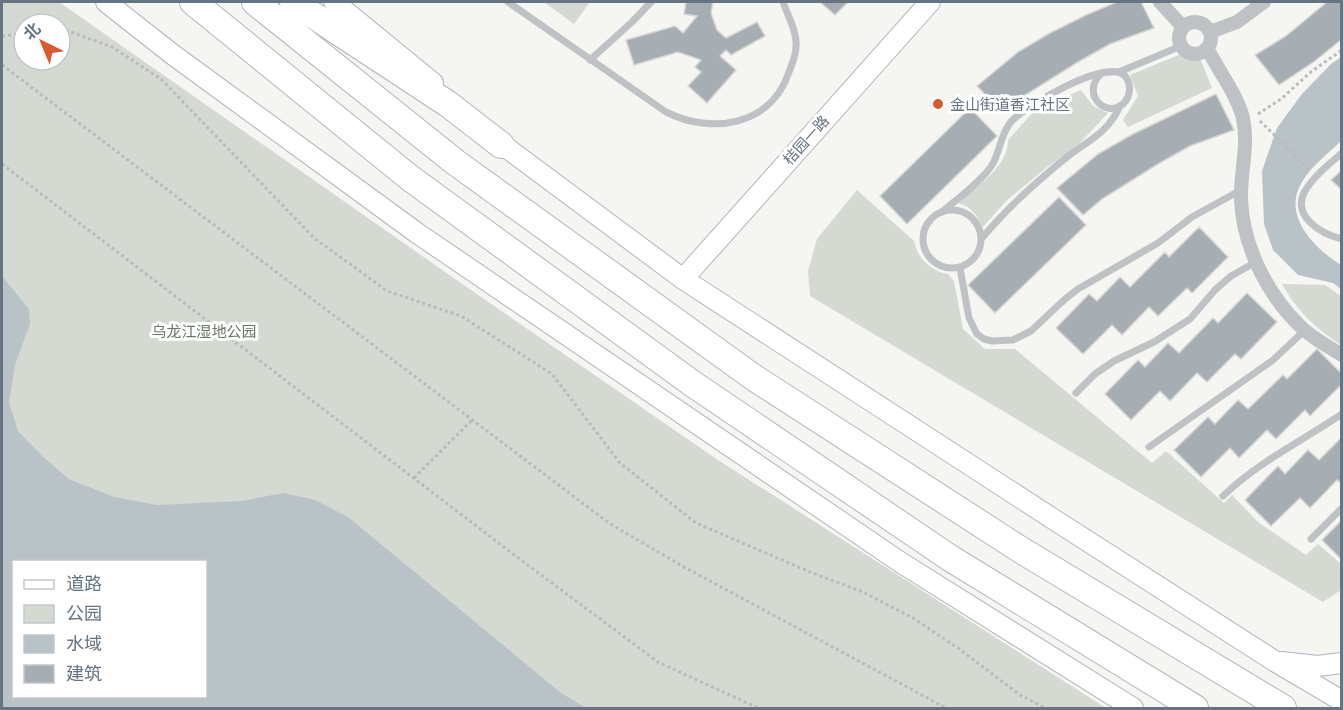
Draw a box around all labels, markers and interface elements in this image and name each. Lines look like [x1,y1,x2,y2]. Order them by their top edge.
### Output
north arrow [12,12,72,72]
text: 北 [20,19,44,43]
place label: 金山街道香江社区 [950,96,1070,113]
marker: 金山街道香江社区 [931,97,945,111]
street label: 桔园一路 [780,112,832,168]
park label: 乌龙江湿地公园 [151,323,257,340]
legend [12,560,207,698]
text: 道路 [66,573,102,594]
text: 公园 [66,603,102,624]
text: 水域 [66,633,102,654]
text: 建筑 [66,663,102,684]

